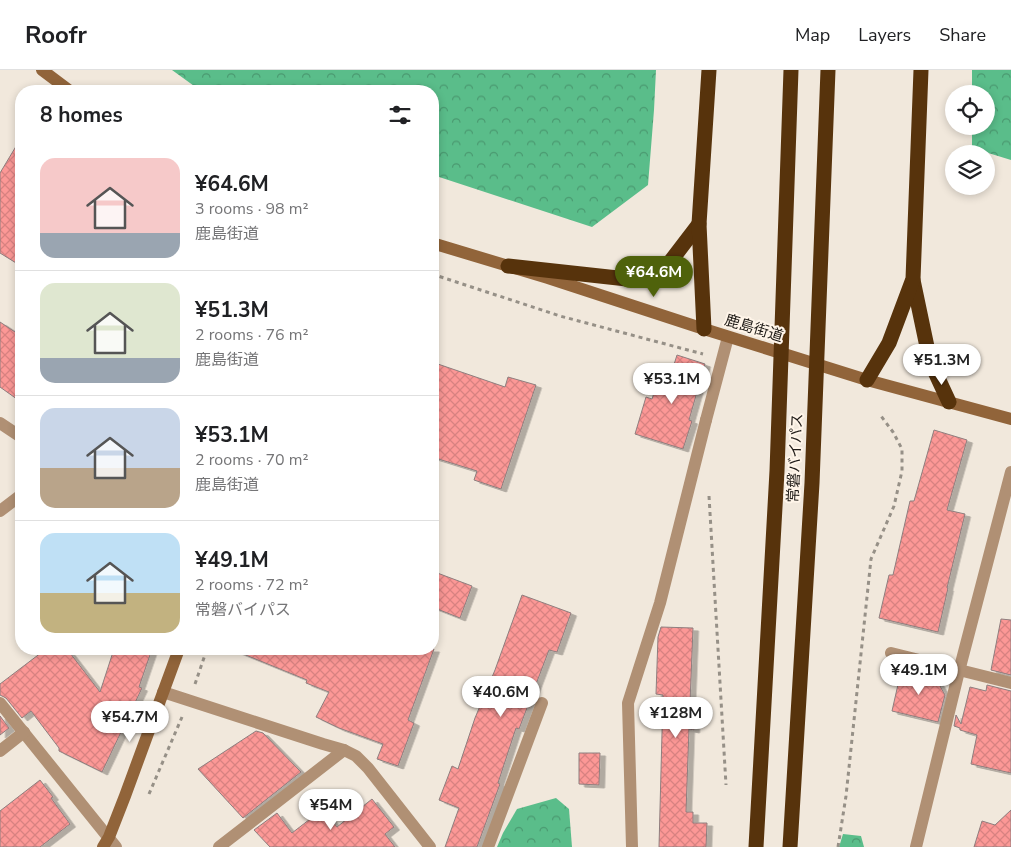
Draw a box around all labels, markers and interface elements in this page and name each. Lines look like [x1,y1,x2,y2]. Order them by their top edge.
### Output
text: Roofr [25,19,87,51]
text: Map [795,23,830,47]
text: Layers [858,23,911,47]
text: Share [939,23,986,47]
map controls [945,85,995,195]
button: locate [945,85,995,135]
text: 8 homes [40,101,123,129]
icon: filters [386,101,414,129]
button: layers [945,145,995,195]
text: ¥64.6M [195,170,269,198]
icon: home [80,178,140,238]
text: 3 rooms · 98 m² [195,198,308,220]
text: 鹿島街道 [195,223,259,245]
pin: ¥64.6M [613,256,695,298]
text: ¥64.6M [626,261,682,283]
text: ¥51.3M [195,296,269,324]
icon: home [80,303,140,363]
street label: 鹿島街道 [722,310,786,346]
text: 2 rooms · 76 m² [195,324,308,346]
pin: ¥51.3M [901,344,983,386]
text: 鹿島街道 [195,349,259,371]
text: ¥51.3M [914,349,970,371]
pin: ¥53.1M [631,362,713,405]
text: ¥53.1M [644,368,700,390]
street label: 常磐バイパス [783,413,807,503]
text: ¥53.1M [195,421,269,449]
icon: home [80,428,140,488]
text: 2 rooms · 70 m² [195,449,308,471]
text: 鹿島街道 [195,474,259,496]
text: ¥49.1M [195,546,269,574]
icon: home [80,553,140,613]
text: 2 rooms · 72 m² [195,574,308,596]
text: 常磐バイパス [195,599,291,621]
pin: ¥49.1M [878,654,960,696]
text: ¥49.1M [891,659,947,681]
pin: ¥40.6M [460,676,542,718]
text: ¥40.6M [473,681,529,703]
pin: ¥128M [641,696,711,739]
pin: ¥54.7M [89,700,171,743]
text: ¥128M [650,702,702,724]
text: ¥54.7M [102,706,158,728]
pin: ¥54M [301,788,361,831]
text: ¥54M [310,794,352,816]

